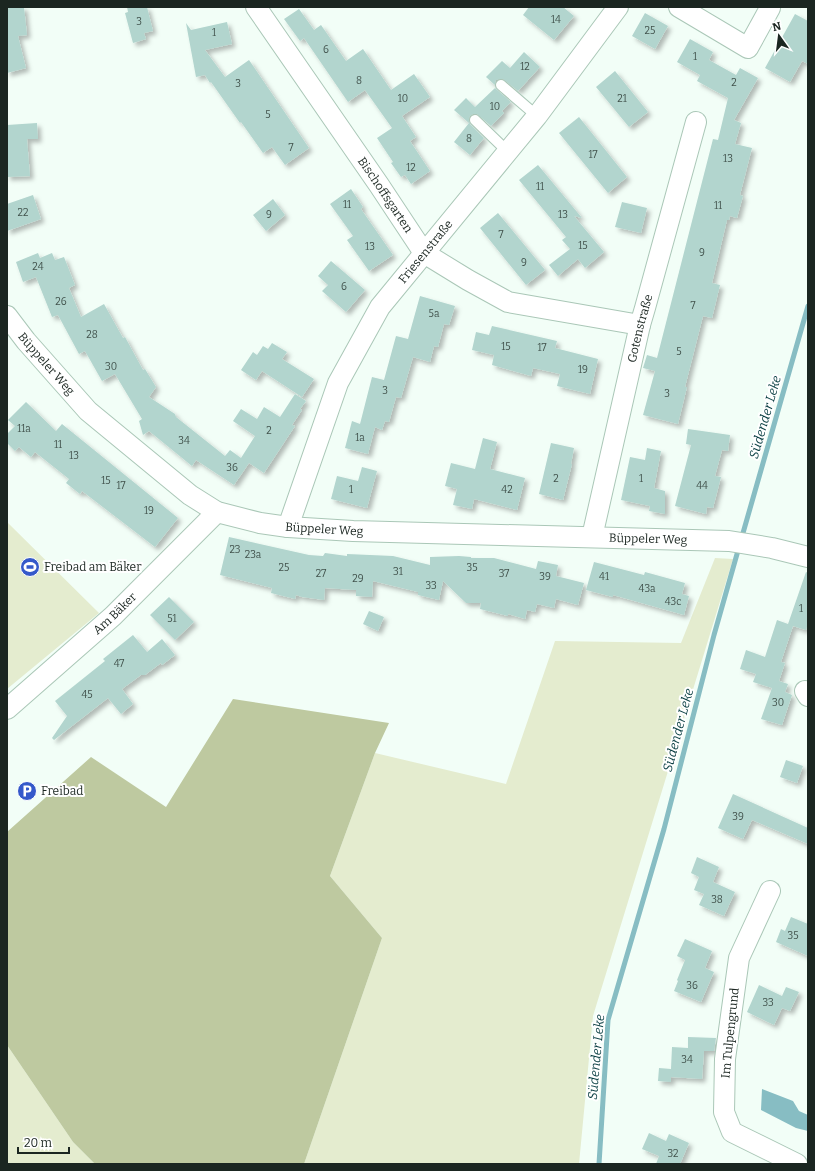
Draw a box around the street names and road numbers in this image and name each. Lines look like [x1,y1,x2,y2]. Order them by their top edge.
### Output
street label: Bischoffsgarten [355,154,416,236]
street label: Friesenstraße [395,217,456,286]
street label: Gotenstraße [625,293,655,364]
street label: Büppeler Weg [15,330,78,398]
street label: Büppeler Weg [285,520,364,538]
street label: Büppeler Weg [609,531,688,547]
street label: Am Bäker [90,589,140,637]
street label: Im Tulpengrund [718,987,742,1079]

